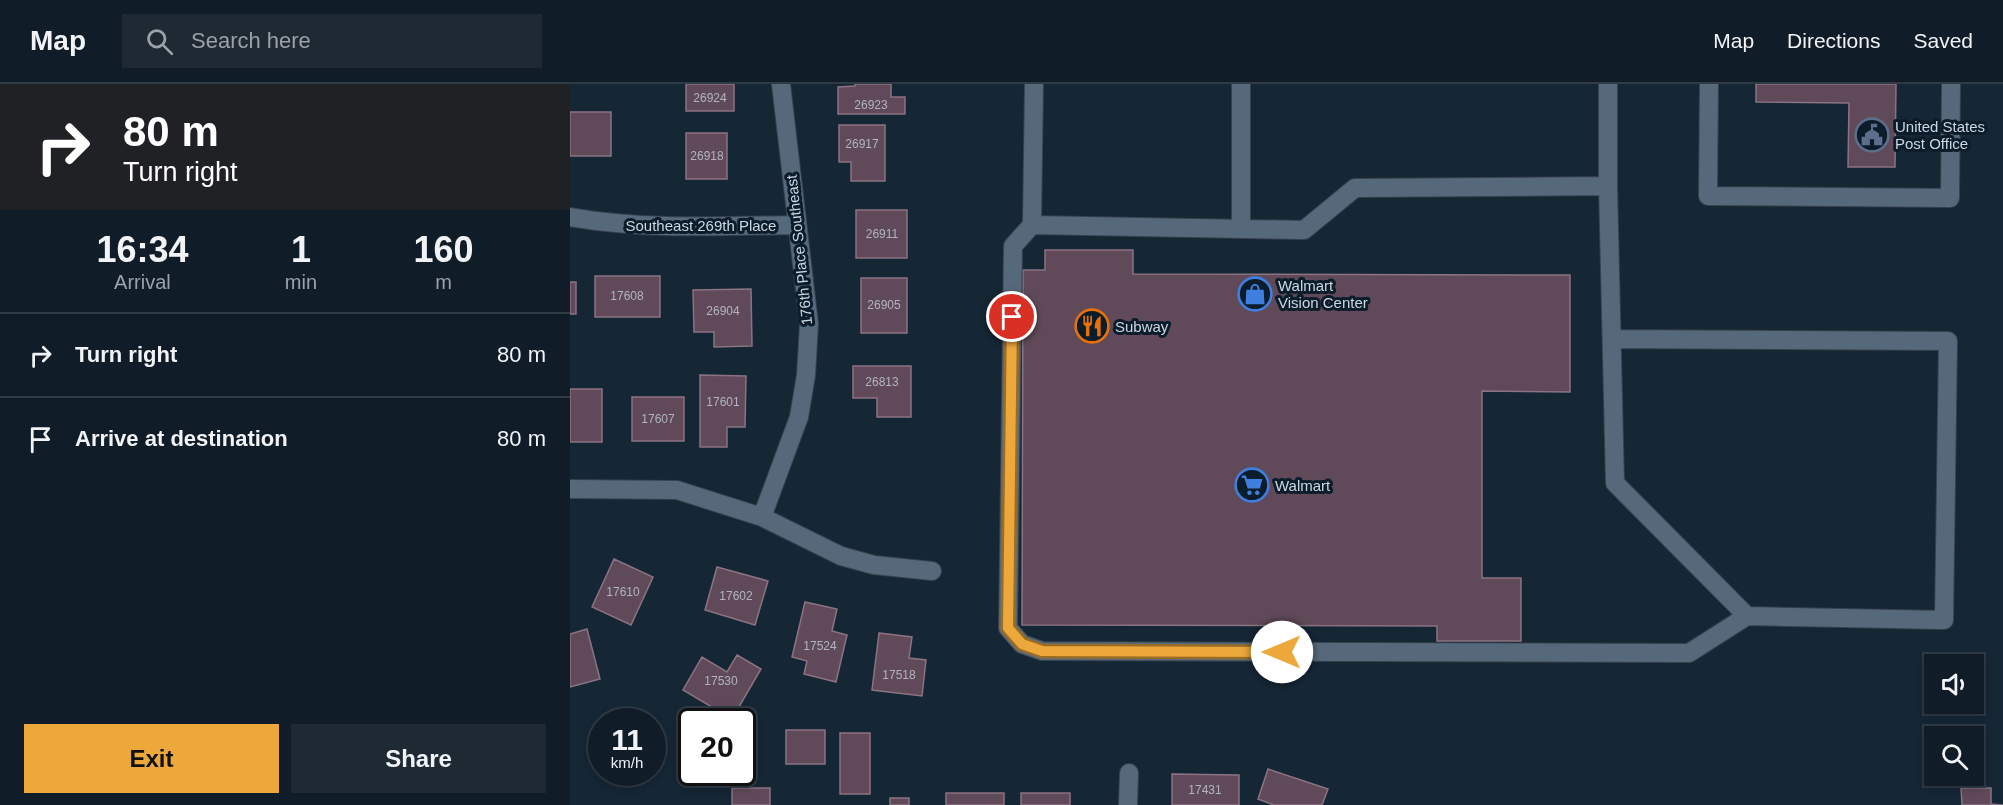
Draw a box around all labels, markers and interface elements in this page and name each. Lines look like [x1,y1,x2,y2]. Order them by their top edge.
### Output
search box [122,14,542,68]
text: Map [30,25,86,56]
icon: search [143,25,176,58]
text: Search here [191,28,311,53]
text: Map [1713,29,1754,52]
text: Directions [1787,29,1880,52]
text: Saved [1913,29,1973,52]
house number: 26924 [693,91,727,105]
house number: 26923 [854,98,888,112]
icon: right [24,108,102,186]
text: 80 m [123,108,219,155]
public building icon: United States Post Office [1854,117,1890,153]
place label: United States Post Office [1895,118,1985,152]
house number: 26917 [845,137,879,151]
house number: 26918 [690,149,724,163]
text: Turn right [123,157,238,187]
street label: 176th Place Southeast [783,173,815,326]
street label: Southeast 269th Place [626,217,776,234]
house number: 26911 [866,227,899,241]
text: 16:34 [96,229,188,270]
text: 1 [291,229,311,270]
text: 160 [413,229,474,270]
text: Arrival [114,271,171,293]
text: min [285,271,317,293]
text: m [435,271,452,293]
shop icon: Walmart Vision Center [1237,276,1273,312]
place label: Walmart Vision Center [1278,277,1368,311]
house number: 17608 [610,289,644,303]
pin [986,291,1037,342]
house number: 26905 [867,298,901,312]
icon: arrive [995,300,1028,333]
house number: 26904 [706,304,740,318]
restaurant icon: Subway [1074,308,1110,344]
place label: Subway [1115,318,1169,335]
icon: right [24,339,57,372]
text: Turn right [75,342,177,367]
text: 80 m [497,342,546,367]
house number: 26813 [865,375,899,389]
house number: 17601 [706,395,740,409]
house number: 17607 [641,412,675,426]
icon: arrive [24,423,57,456]
text: Arrive at destination [75,426,288,451]
text: 80 m [497,426,546,451]
supermarket icon: Walmart [1234,467,1270,503]
place label: Walmart [1275,477,1331,494]
house number: 17610 [606,585,640,599]
house number: 17602 [719,589,753,603]
position arrow [1250,620,1314,684]
house number: 17524 [803,639,837,653]
map controls [1924,654,1984,786]
button: sound [1924,654,1984,714]
house number: 17518 [882,668,916,682]
house number: 17530 [704,674,738,688]
speed limit sign: 20 [678,708,756,786]
text: 11 [611,723,643,756]
button: Exit [24,724,279,793]
button: Share [291,724,546,793]
button: search [1924,726,1984,786]
text: km/h [611,754,643,771]
house number: 17431 [1188,783,1222,797]

